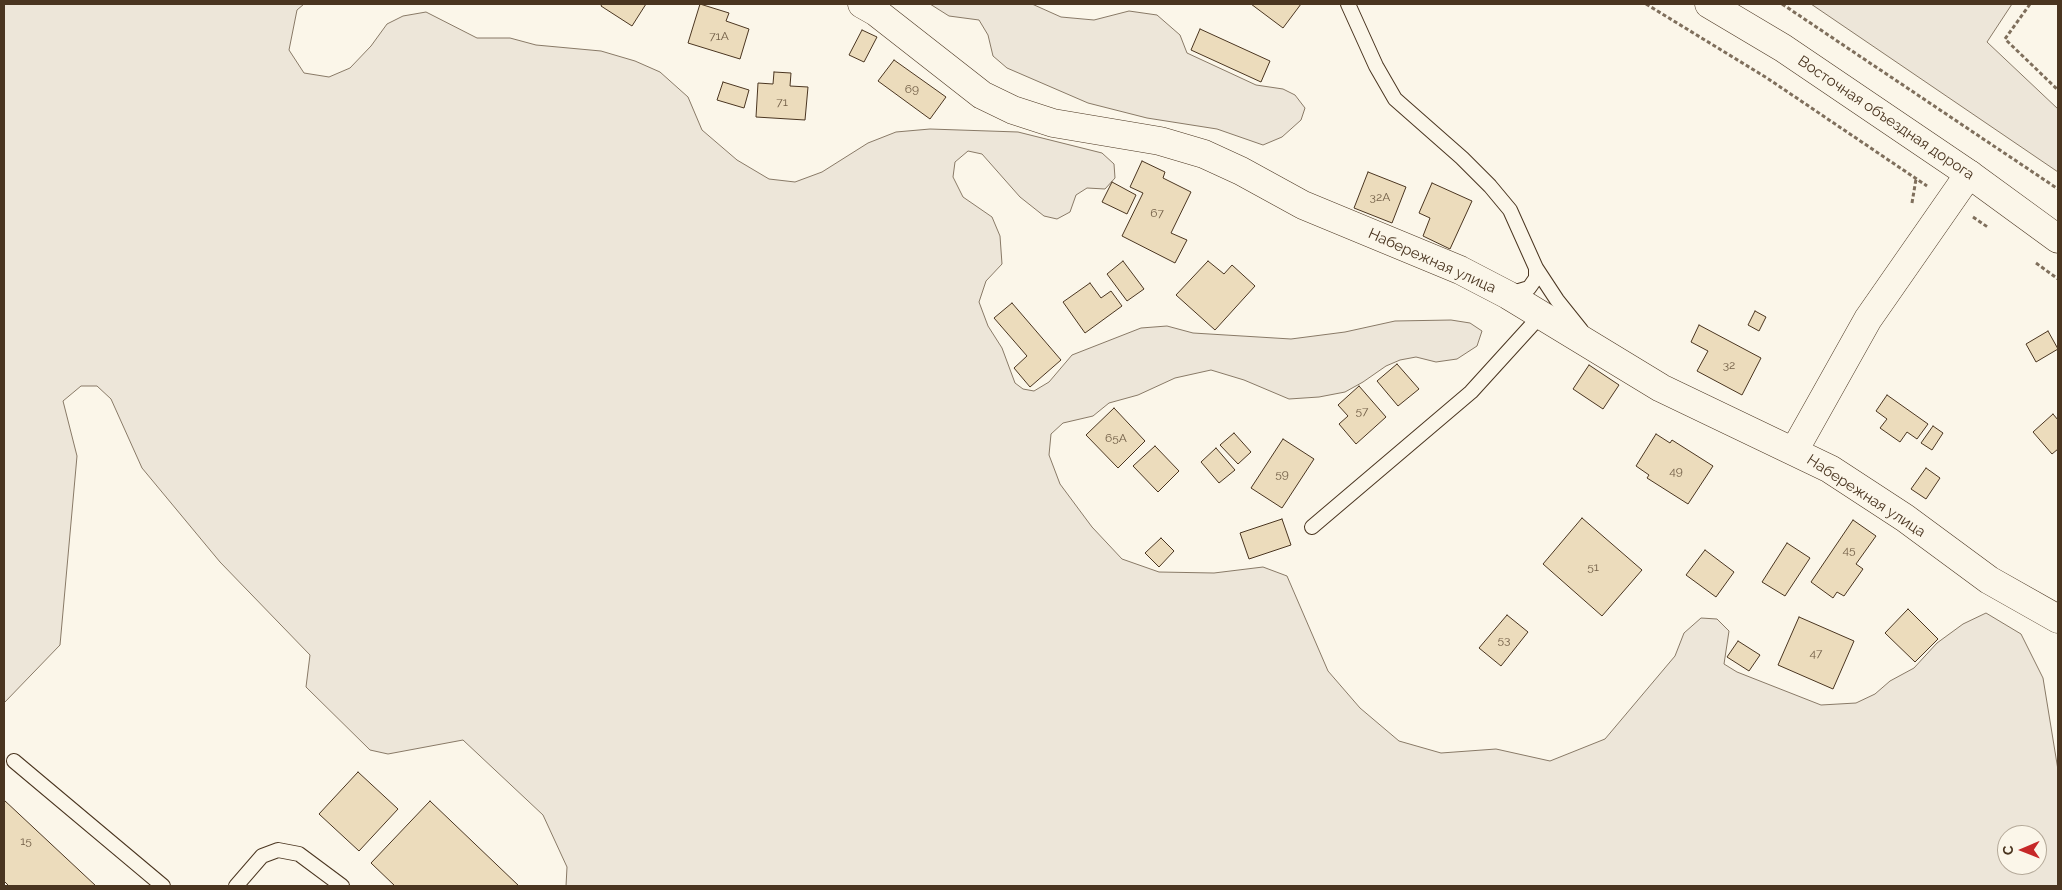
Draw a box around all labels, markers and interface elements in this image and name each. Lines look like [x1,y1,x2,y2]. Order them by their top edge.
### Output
house number: 71А [709,29,729,43]
street label: Восточная объездная дорога [1794,52,1978,184]
house number: 69 [905,82,919,96]
house number: 71 [776,95,788,109]
house number: 32А [1370,190,1390,204]
house number: 67 [1150,206,1164,220]
street label: Набережная улица [1365,225,1499,297]
house number: 32 [1723,358,1735,372]
house number: 57 [1356,404,1368,418]
house number: 65А [1105,431,1127,445]
street label: Набережная улица [1803,451,1929,541]
house number: 49 [1669,464,1683,478]
house number: 59 [1275,467,1289,481]
house number: 45 [1842,543,1856,557]
house number: 51 [1587,560,1599,574]
house number: 53 [1498,633,1510,647]
house number: 47 [1810,646,1822,660]
north arrow [1997,825,2047,875]
house number: 15 [20,834,32,848]
text: С [2000,845,2016,855]

